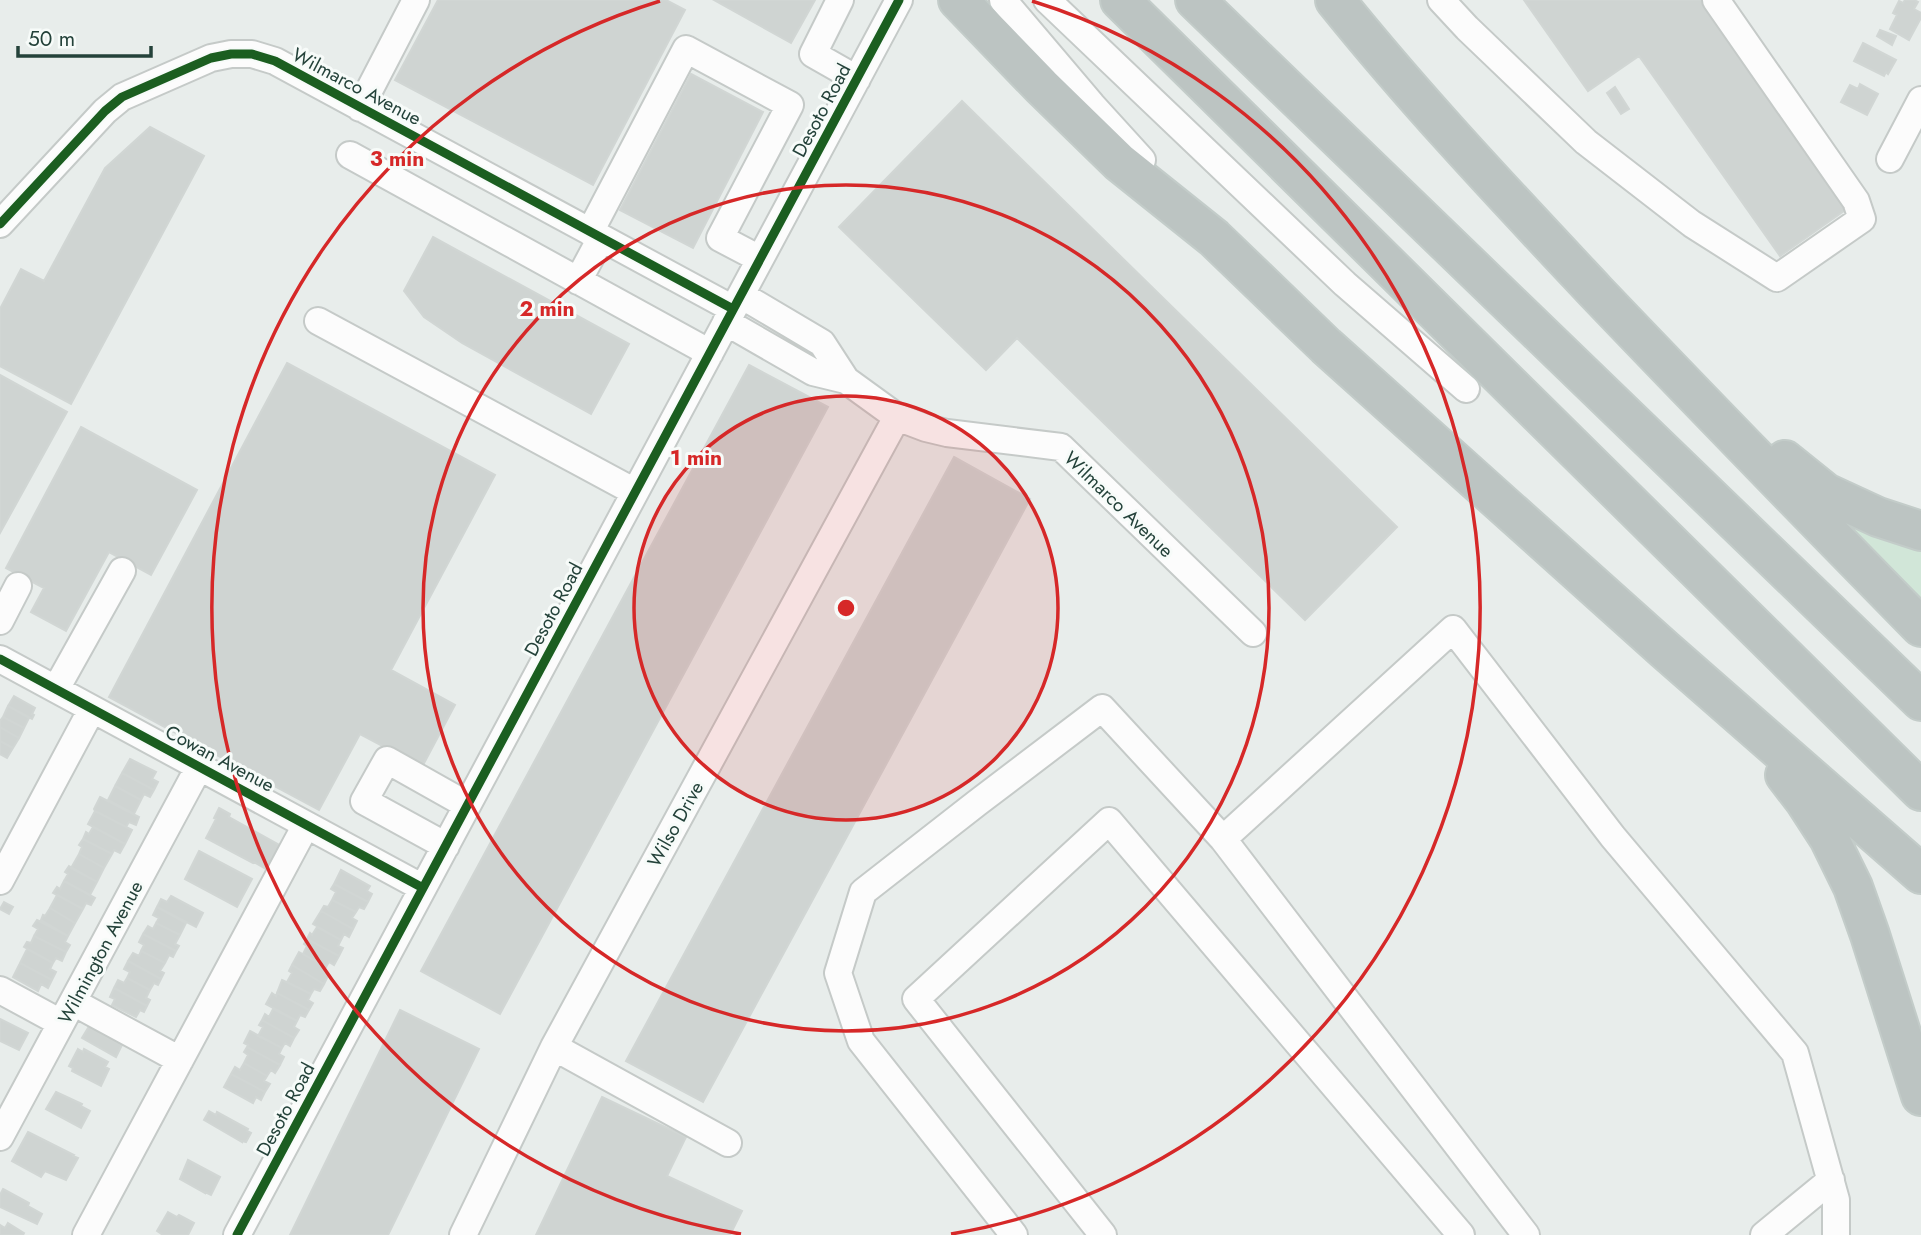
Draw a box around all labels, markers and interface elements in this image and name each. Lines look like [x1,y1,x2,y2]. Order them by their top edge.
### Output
scale bar [18,14,150,58]
text: 50 m [28,24,75,54]
street label: Wilmarco Avenue [287,41,426,132]
street label: Desoto Road [785,59,857,162]
text: 3 min [370,144,424,174]
text: 2 min [519,294,575,324]
text: 1 min [670,443,722,473]
street label: Wilmarco Avenue [1058,445,1179,564]
street label: Desoto Road [517,558,589,661]
centre of rings [834,596,858,620]
street label: Cowan Avenue [160,718,279,799]
street label: Wilso Drive [641,776,710,872]
street label: Wilmington Avenue [51,876,150,1029]
street label: Desoto Road [249,1058,321,1161]

